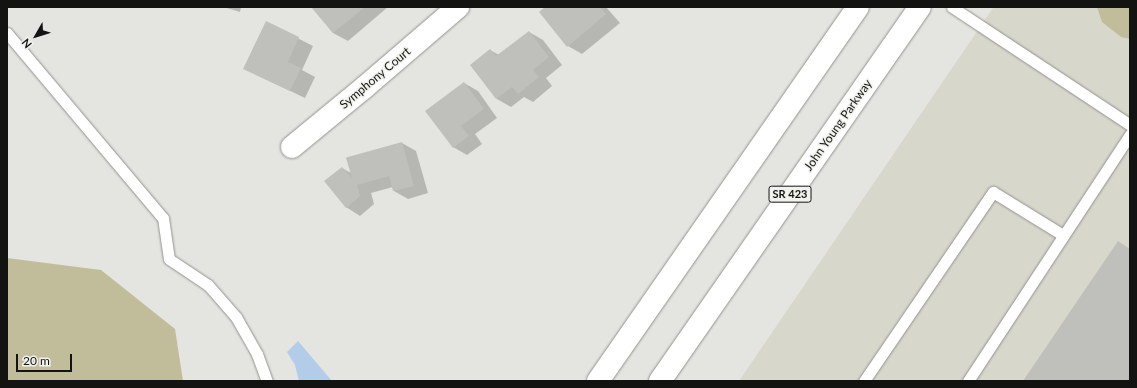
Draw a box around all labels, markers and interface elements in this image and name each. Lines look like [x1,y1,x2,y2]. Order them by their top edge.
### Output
north arrow [16,16,56,56]
text: N [19,36,34,51]
street label: Symphony Court [337,44,413,112]
street label: John Young Parkway [801,76,875,174]
road number: SR 423 [768,185,812,203]
scale bar [18,346,74,372]
text: 20 m [23,353,50,368]

